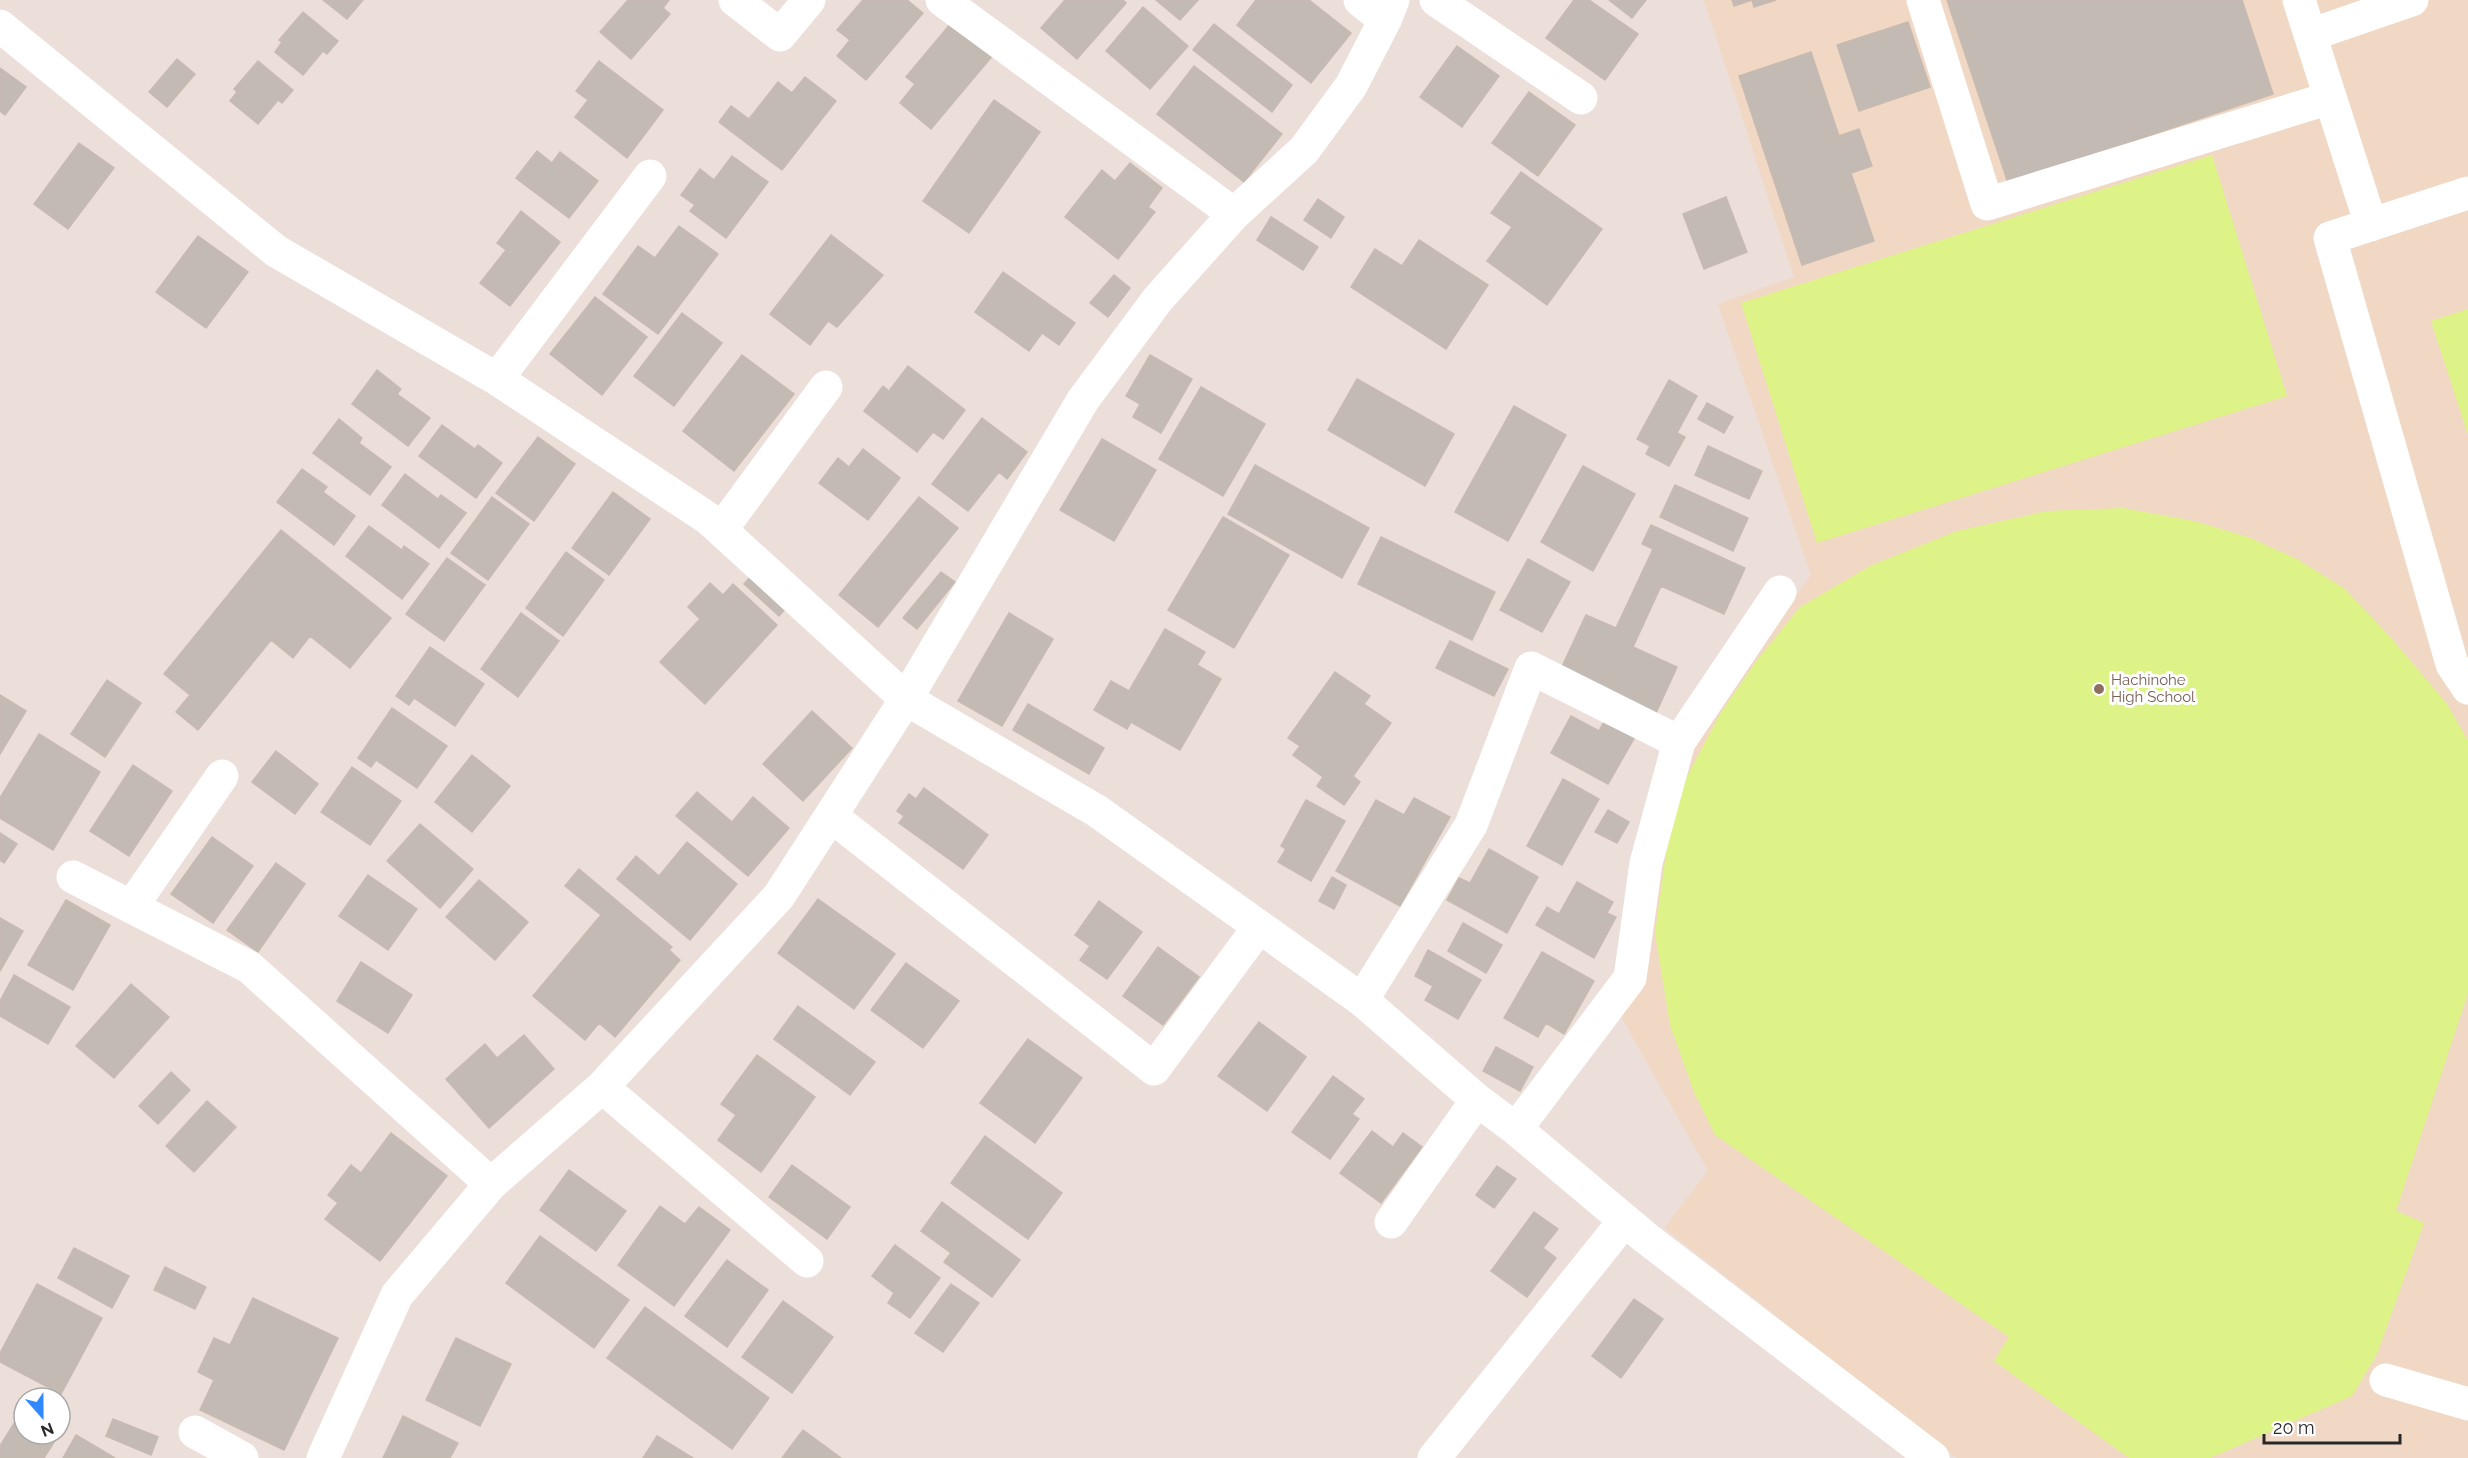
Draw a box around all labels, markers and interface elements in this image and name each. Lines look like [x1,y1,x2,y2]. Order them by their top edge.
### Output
place label: Hachinohe High School [2111,671,2196,706]
marker: Hachinohe High School [2092,682,2106,696]
north arrow [12,1386,72,1446]
scale bar [2264,1407,2400,1445]
text: 20 m [2273,1417,2315,1438]
text: N [38,1418,56,1441]

